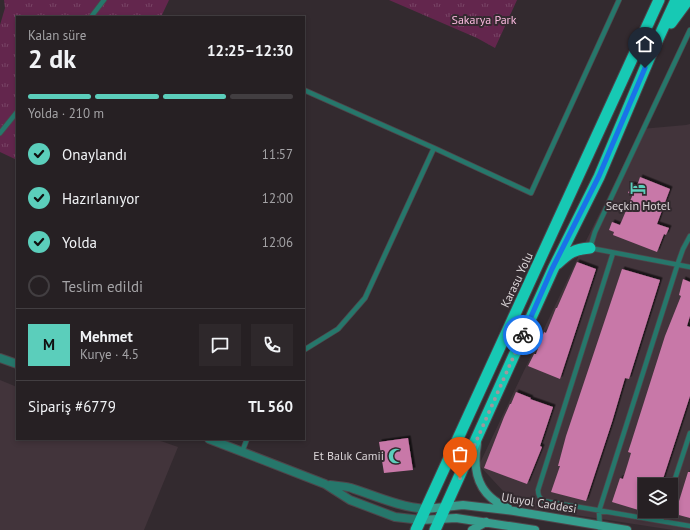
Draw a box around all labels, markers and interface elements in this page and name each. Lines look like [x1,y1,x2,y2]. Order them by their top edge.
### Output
park label: Sakarya Park [452,12,517,27]
text: Kalan süre [28,27,86,44]
pin [628,27,662,68]
icon: home [634,33,656,55]
text: 12:25–12:30 [207,41,293,60]
text: 2 dk [28,42,76,75]
text: Yolda · 210 m [28,105,104,122]
icon: check [28,143,50,165]
text: Onaylandı [62,145,127,164]
text: 11:57 [262,146,293,163]
hotel icon: Seçkin Hotel [629,179,647,197]
icon: check [28,187,50,209]
text: Hazırlanıyor [62,189,139,208]
text: 12:00 [262,190,293,207]
place label: Seçkin Hotel [606,198,671,213]
icon: check [28,231,50,253]
text: Yolda [62,233,97,252]
text: 12:06 [262,234,293,251]
street label: Karasu Yolu [497,250,536,310]
text: Teslim edildi [62,277,143,296]
courier [503,315,543,355]
button: chat [199,324,241,366]
button: phone [251,324,293,366]
icon: bike [512,324,534,346]
text: Mehmet [80,327,133,346]
text: M [43,335,55,354]
text: Kurye · 4.5 [80,346,139,363]
text: Sipariş #6779 [28,397,116,416]
text: TL 560 [248,397,293,416]
pin [443,437,477,478]
icon: bag [449,443,471,465]
mosque icon: Et Balık Camii [387,447,405,465]
place label: Et Balık Camii [313,448,384,463]
map controls [638,478,678,518]
button: layers [638,478,678,518]
street label: Uluyol Caddesi [500,489,578,516]

